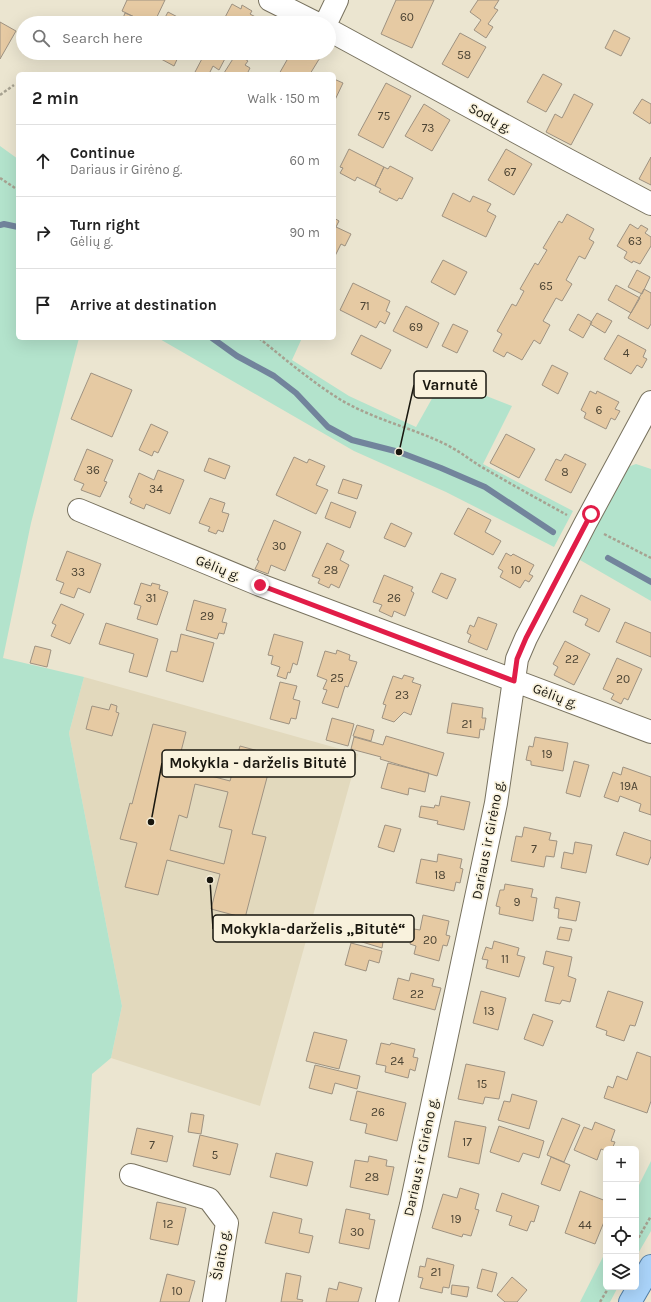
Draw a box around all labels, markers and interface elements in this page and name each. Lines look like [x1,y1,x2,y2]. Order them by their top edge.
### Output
house number: 60 [400,10,414,24]
search box [16,16,336,60]
icon: search [30,27,52,49]
text: Search here [62,29,143,47]
house number: 58 [457,48,471,62]
text: 2 min [32,88,79,108]
text: Walk · 150 m [248,91,320,106]
street label: Sodų g. [465,99,515,137]
house number: 75 [378,109,390,123]
house number: 73 [422,121,434,135]
text: Continue [70,144,135,162]
icon: ahead [32,150,54,172]
text: 60 m [290,153,320,168]
text: Dariaus ir Girėno g. [70,162,182,177]
house number: 67 [504,165,517,179]
text: Turn right [70,216,140,234]
icon: right [32,222,54,244]
text: 90 m [289,225,320,240]
text: Gėlių g. [70,234,113,249]
house number: 63 [628,234,642,248]
house number: 65 [539,279,553,293]
icon: arrive [32,294,54,316]
text: Arrive at destination [70,296,217,314]
house number: 71 [360,299,370,313]
house number: 69 [409,320,423,334]
house number: 4 [623,346,630,360]
callout: Varnutė [414,371,486,398]
text: Varnutė [422,376,478,394]
house number: 6 [596,403,603,417]
house number: 36 [86,463,100,477]
house number: 8 [561,465,569,479]
house number: 34 [149,482,163,496]
route start [582,505,600,523]
house number: 30 [272,539,286,553]
street label: Gėlių g. [193,551,243,585]
house number: 28 [324,563,338,577]
house number: 10 [510,563,522,577]
house number: 33 [71,565,85,579]
route end [251,576,269,594]
house number: 31 [145,591,157,605]
house number: 26 [387,591,401,605]
house number: 29 [200,609,214,623]
house number: 22 [565,652,579,666]
house number: 25 [330,671,344,685]
house number: 20 [616,672,630,686]
street label: Gėlių g. [530,680,580,712]
house number: 23 [395,688,409,702]
house number: 21 [462,717,472,731]
house number: 19 [542,747,552,761]
callout: Mokykla - darželis Bitutė [162,750,355,777]
text: Mokykla - darželis Bitutė [169,754,347,772]
street label: Dariaus ir Girėno g. [468,779,508,901]
house number: 19A [620,779,638,793]
house number: 7 [531,842,537,856]
house number: 18 [434,868,446,882]
house number: 9 [514,895,521,909]
callout: Mokykla-darželis „Bitutė“ [213,915,414,942]
text: Mokykla-darželis „Bitutė“ [220,920,406,938]
house number: 20 [423,933,437,947]
house number: 11 [501,952,509,966]
house number: 22 [410,987,424,1001]
house number: 13 [483,1004,495,1018]
house number: 24 [390,1054,404,1068]
house number: 15 [477,1077,488,1091]
street label: Dariaus ir Girėno g. [400,1096,442,1218]
house number: 26 [371,1105,385,1119]
house number: 17 [462,1135,472,1149]
house number: 7 [149,1138,155,1152]
map controls [603,1146,639,1290]
button: + [603,1146,639,1182]
house number: 5 [212,1148,219,1162]
house number: 28 [365,1170,379,1184]
button: − [603,1182,639,1218]
house number: 19 [451,1212,461,1226]
house number: 12 [163,1217,174,1231]
house number: 44 [578,1218,592,1232]
button: locate [603,1218,639,1254]
house number: 30 [350,1225,364,1239]
street label: Šlaito g. [208,1228,234,1282]
button: layers [603,1254,639,1290]
house number: 21 [431,1265,441,1279]
house number: 10 [171,1284,183,1298]

